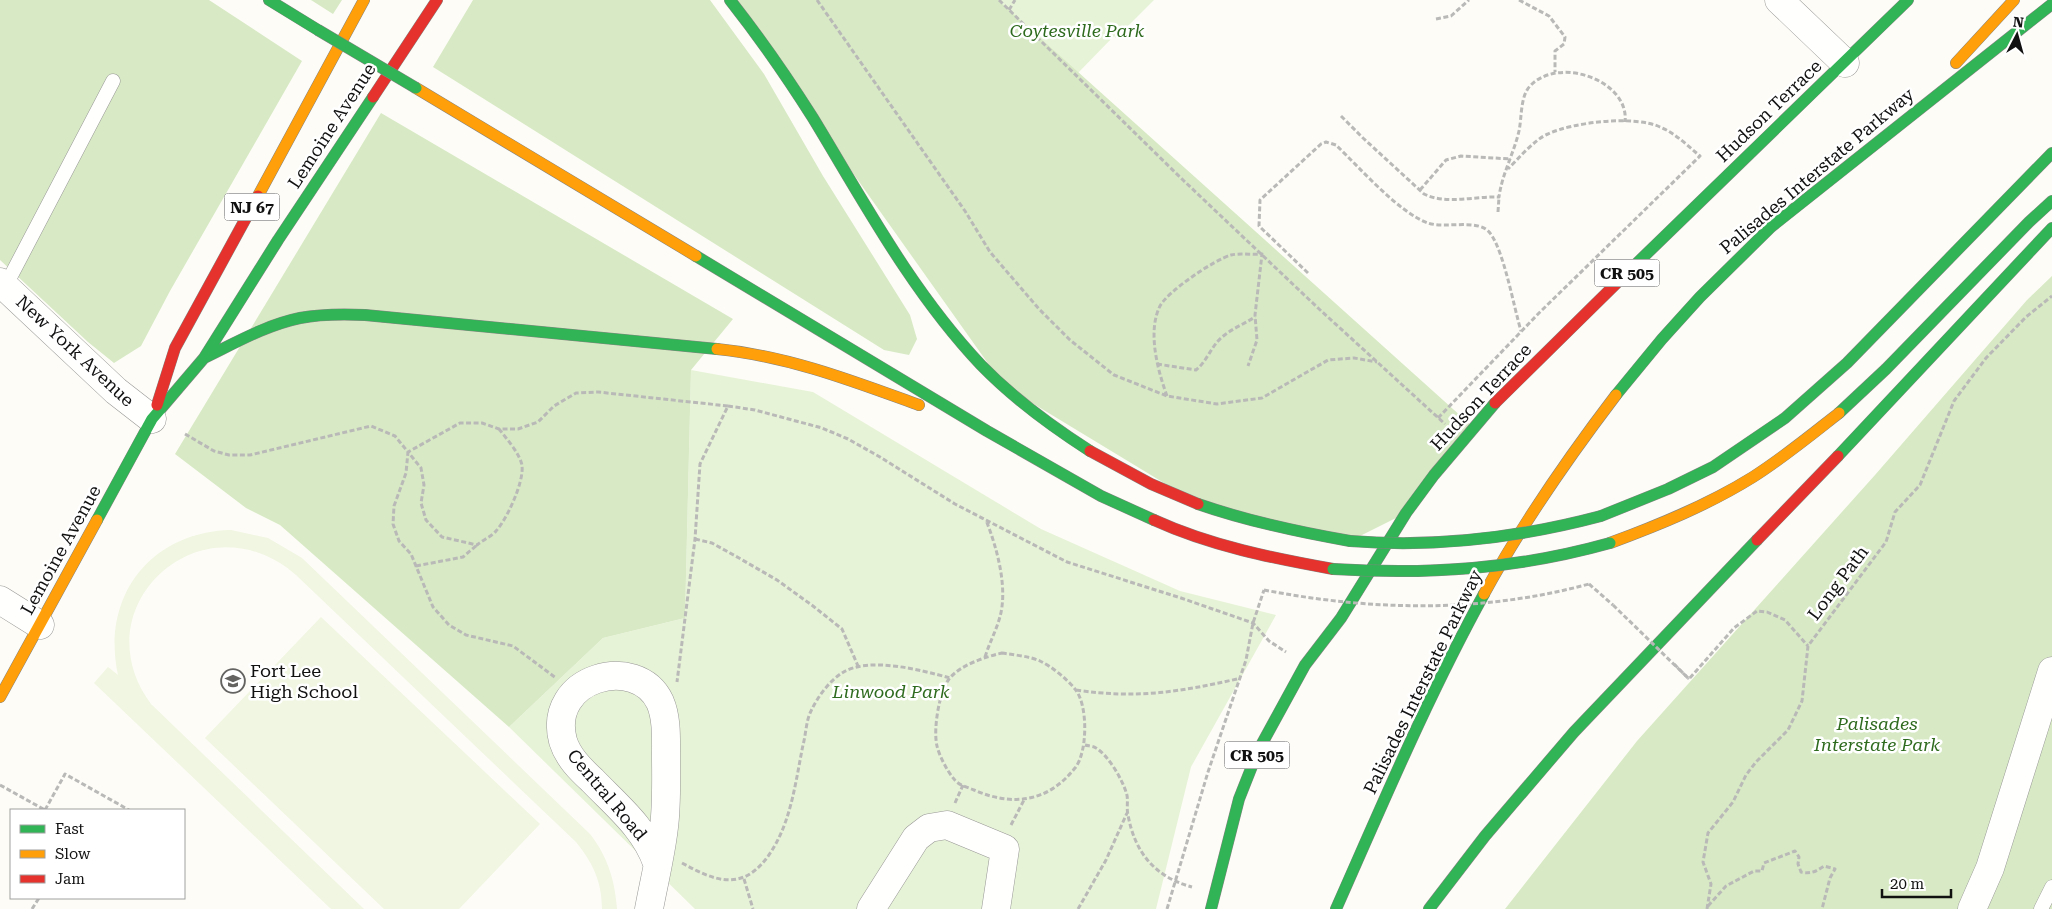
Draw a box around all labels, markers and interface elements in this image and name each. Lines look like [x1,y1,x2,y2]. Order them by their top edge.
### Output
north arrow [1992,10,2042,60]
text: N [2012,14,2025,31]
park label: Coytesville Park [1010,20,1145,41]
street label: Hudson Terrace [1712,55,1826,166]
street label: Lemoine Avenue [283,59,380,192]
street label: Palisades Interstate Parkway [1715,83,1918,258]
road number: NJ 67 [224,193,280,220]
road number: CR 505 [1594,260,1660,286]
street label: New York Avenue [12,291,139,411]
street label: Hudson Terrace [1426,339,1536,454]
street label: Lemoine Avenue [16,481,105,618]
street label: Long Path [1803,541,1873,624]
street label: Palisades Interstate Parkway [1359,566,1486,797]
place label: Fort Lee High School [250,660,358,702]
school or university icon: Fort Lee High School [220,668,246,694]
park label: Linwood Park [831,681,950,702]
park label: Palisades Interstate Park [1813,713,1940,755]
road number: CR 505 [1224,742,1290,768]
street label: Central Road [563,745,652,845]
legend [10,809,185,899]
text: Fast [55,820,85,838]
text: Slow [55,845,91,863]
scale bar [1882,866,1951,898]
text: Jam [55,870,85,888]
text: 20 m [1890,875,1925,893]

